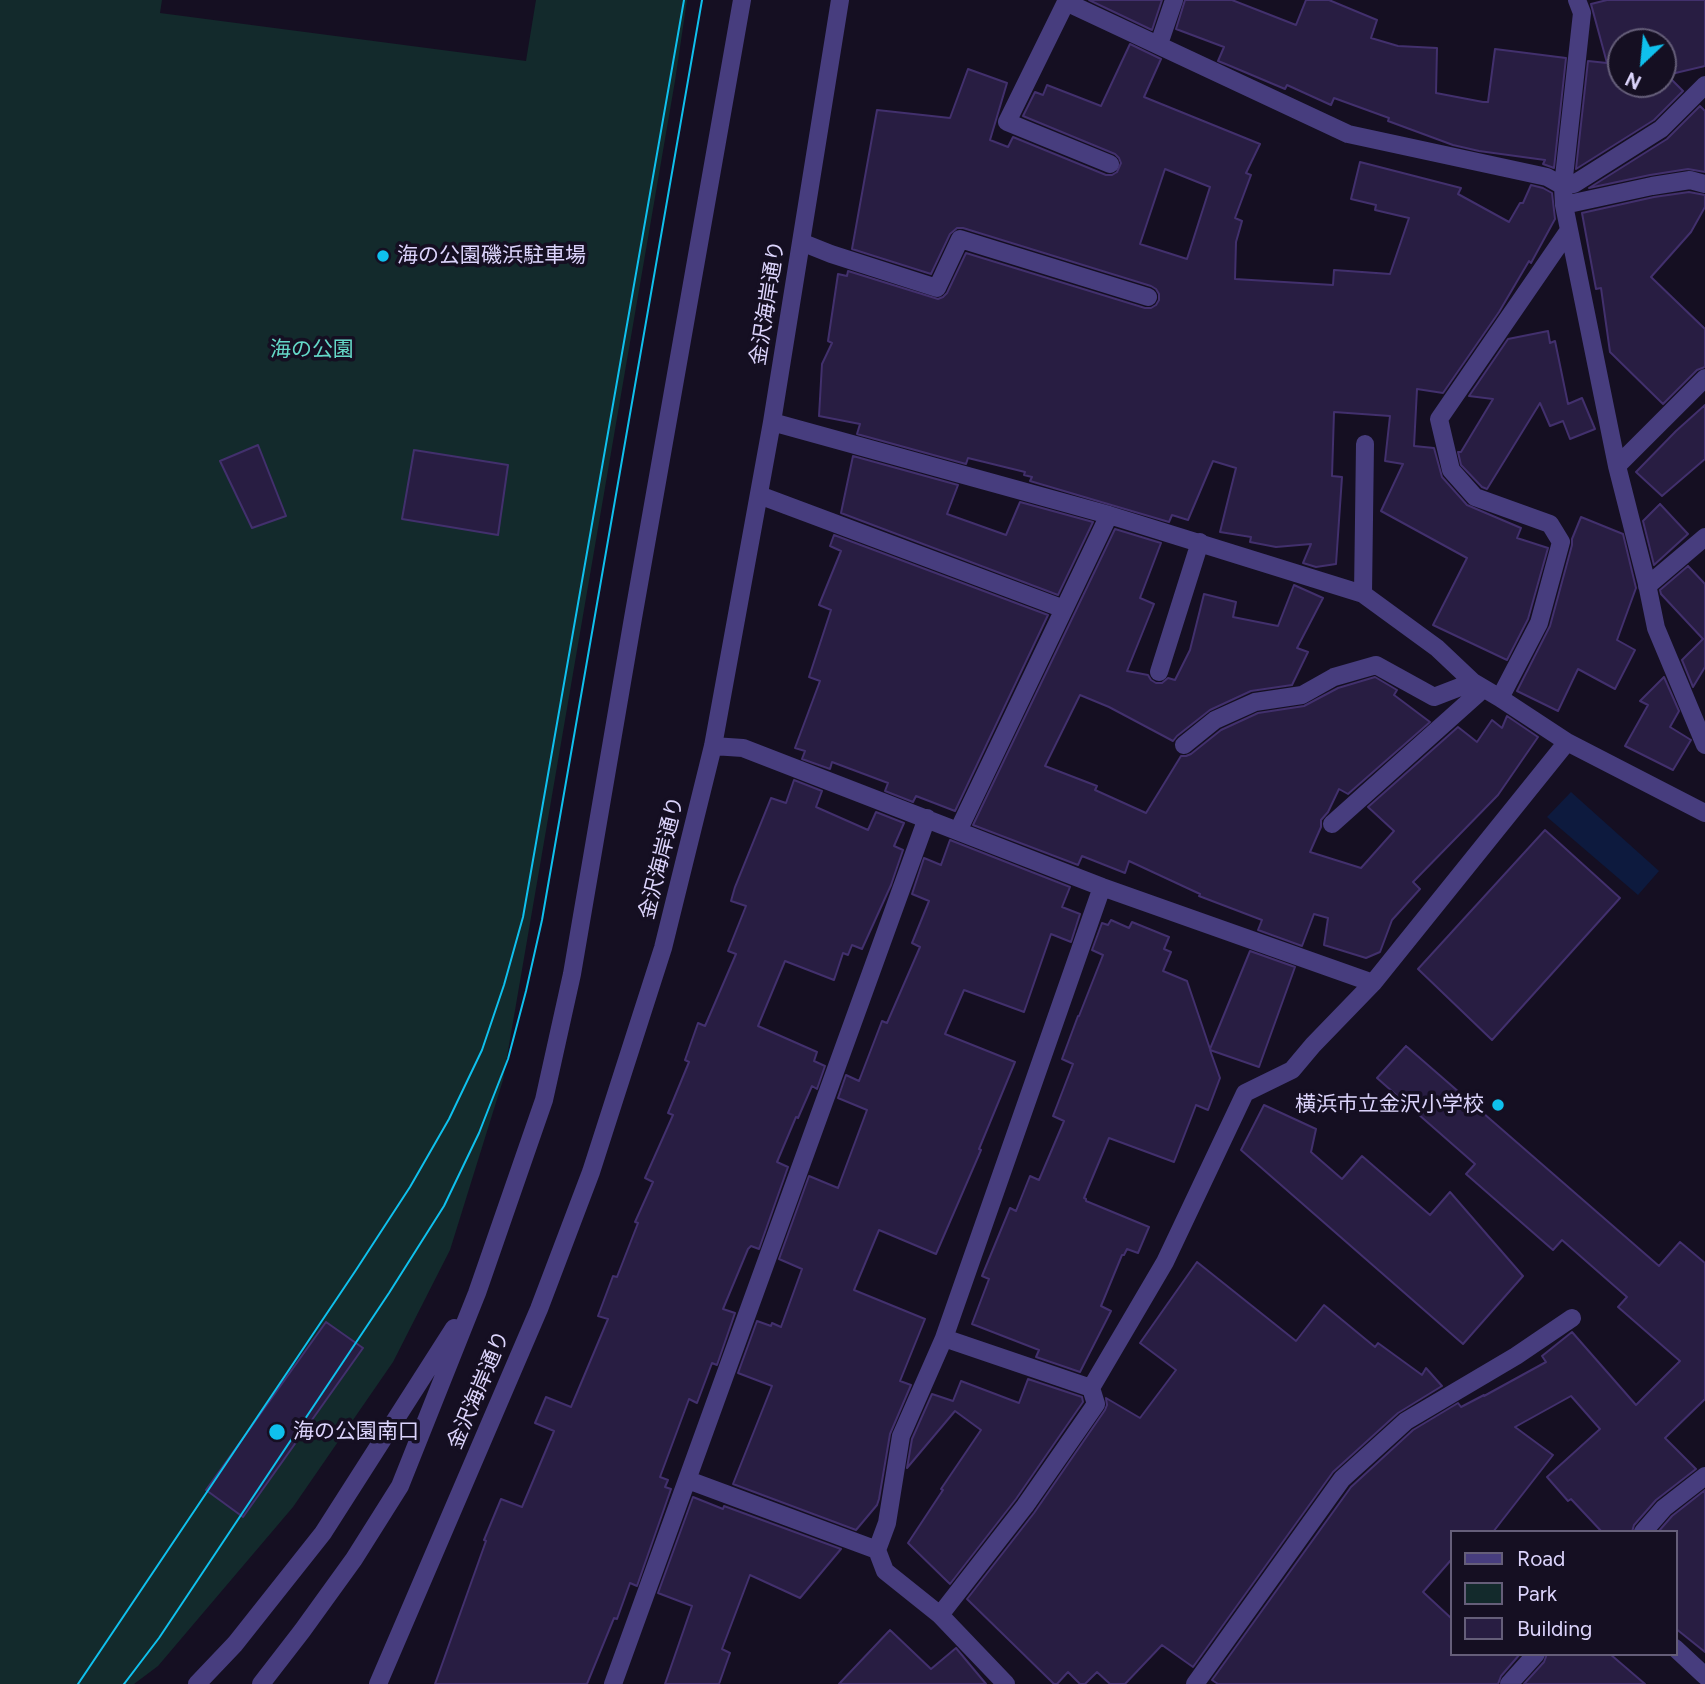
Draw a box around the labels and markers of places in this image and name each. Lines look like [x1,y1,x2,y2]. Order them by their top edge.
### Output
place label: 海の公園磯浜駐車場 [397,243,586,269]
marker: 海の公園磯浜駐車場 [375,248,391,264]
place label: 横浜市立金沢小学校 [1295,1092,1484,1118]
marker: 横浜市立金沢小学校 [1490,1097,1506,1113]
place label: 海の公園南口 [293,1419,419,1445]
marker: 海の公園南口 [267,1422,287,1442]

